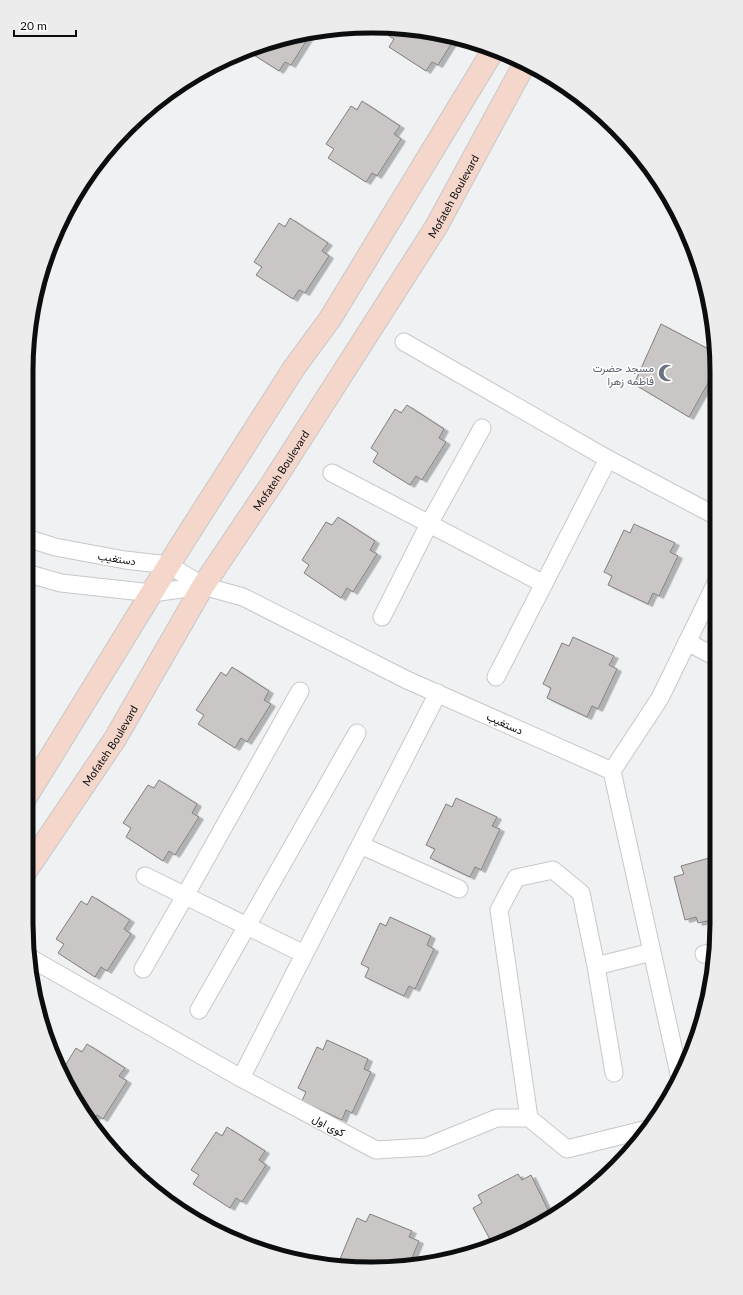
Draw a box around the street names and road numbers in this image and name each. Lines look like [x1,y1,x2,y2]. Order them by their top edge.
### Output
street label: Mofateh Boulevard [425,152,481,240]
street label: Mofateh Boulevard [249,428,311,513]
street label: دستغیب [97,549,137,568]
street label: Mofateh Boulevard [79,703,140,788]
street label: دستغیب [484,709,525,738]
street label: کوی اول [310,1111,348,1140]

